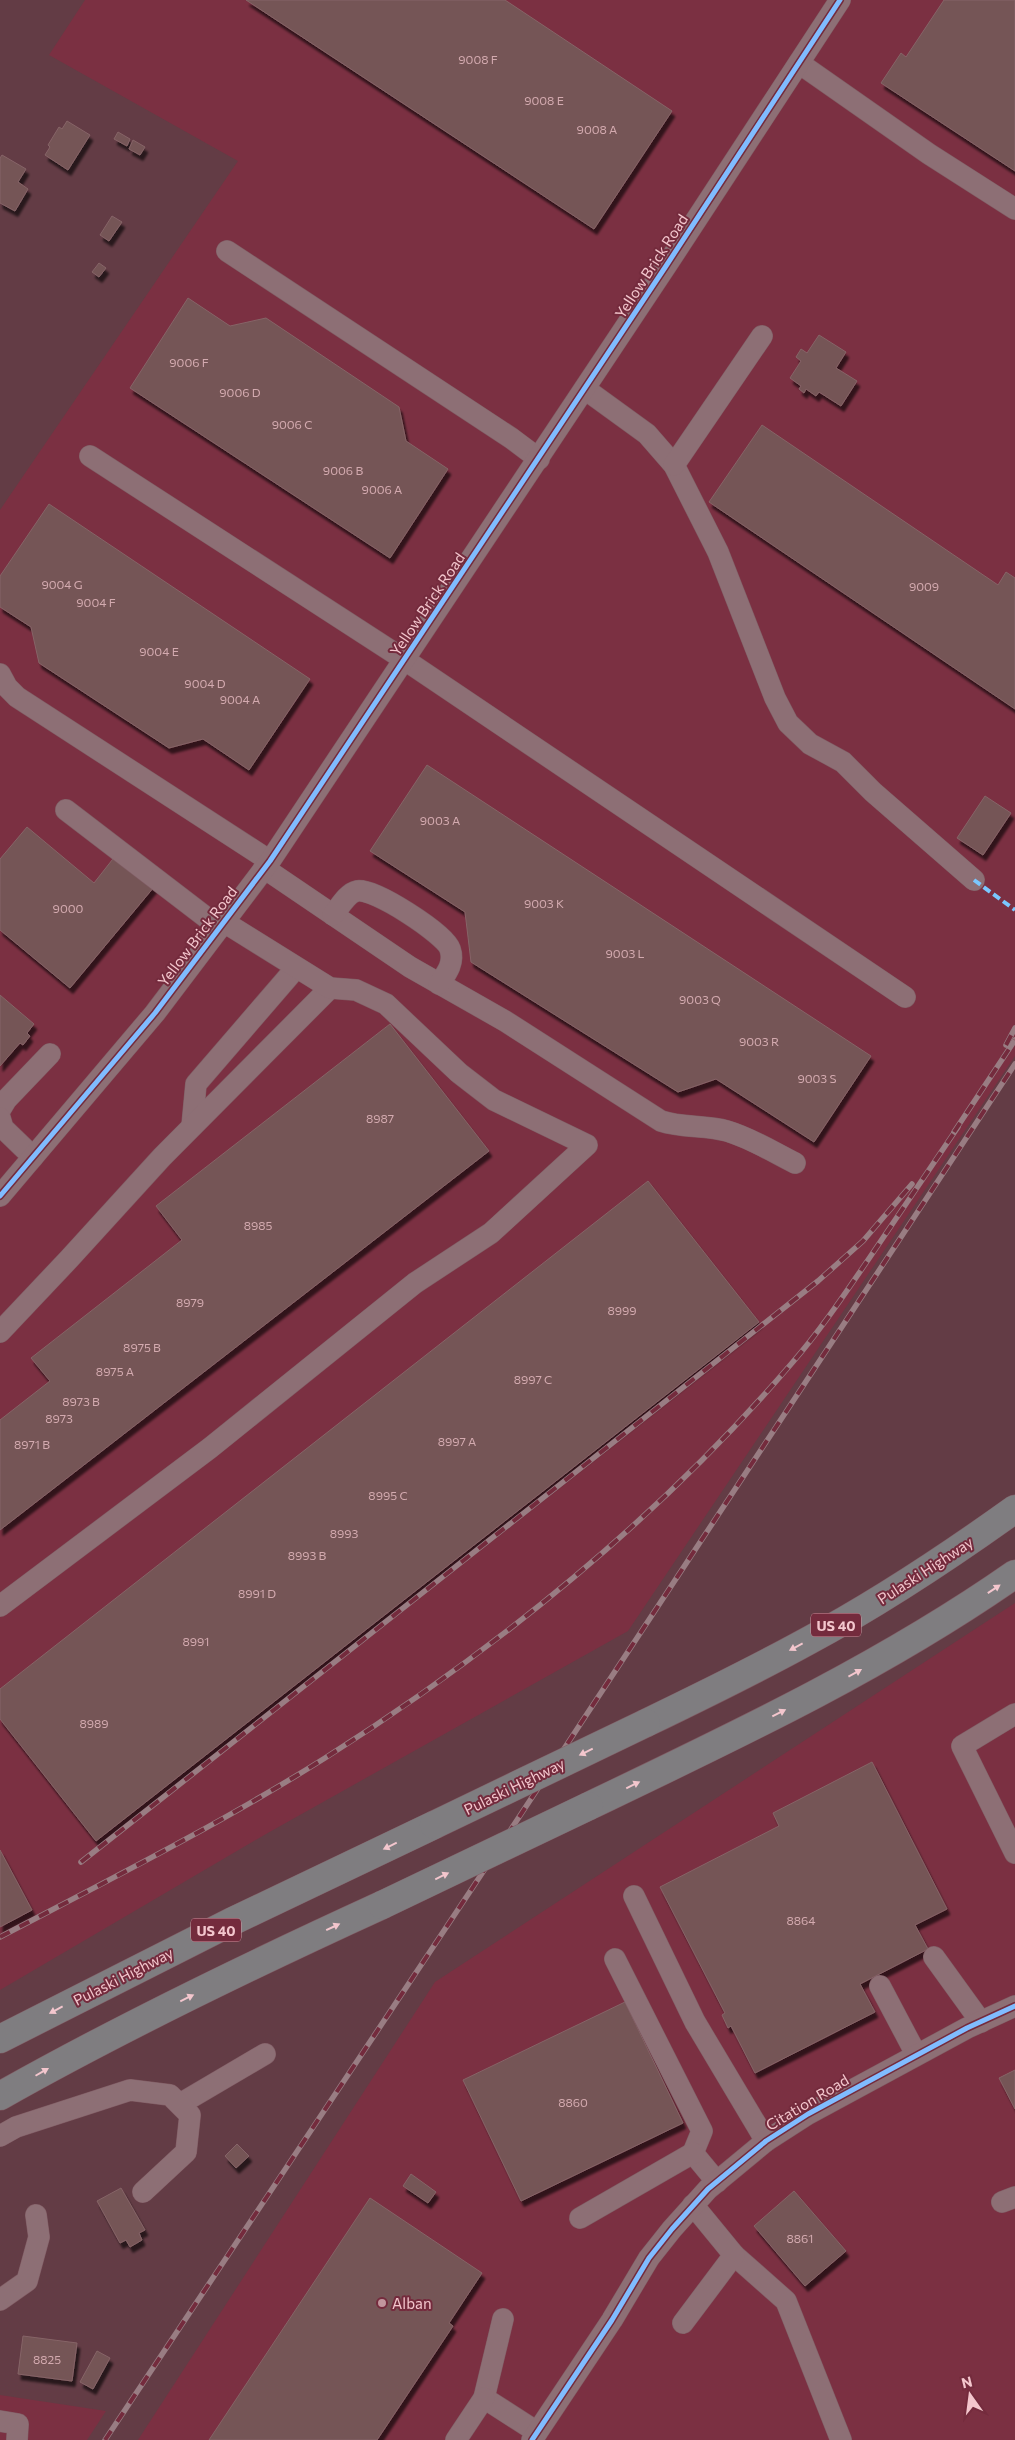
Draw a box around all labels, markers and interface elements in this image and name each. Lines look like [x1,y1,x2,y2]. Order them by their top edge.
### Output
house number: 9008 F [458,52,498,66]
house number: 9008 E [524,93,564,107]
house number: 9008 A [577,122,617,136]
street label: Yellow Brick Road [611,211,691,321]
house number: 9006 F [169,355,209,369]
house number: 9006 D [219,385,261,399]
house number: 9006 C [272,417,312,431]
house number: 9006 B [323,463,363,477]
house number: 9006 A [362,482,402,496]
street label: Yellow Brick Road [386,549,468,659]
house number: 9004 G [41,577,83,591]
house number: 9009 [909,579,939,593]
house number: 9004 F [76,595,116,609]
house number: 9004 E [139,644,179,658]
house number: 9004 D [184,676,226,690]
house number: 9004 A [220,692,260,706]
house number: 9003 A [420,813,460,827]
street label: Yellow Brick Road [154,882,240,990]
house number: 9003 K [524,896,564,910]
house number: 9000 [53,901,84,915]
house number: 9003 L [606,946,645,960]
house number: 9003 Q [679,992,721,1006]
house number: 9003 R [739,1034,779,1048]
house number: 9003 S [797,1071,837,1085]
house number: 8987 [366,1111,394,1125]
house number: 8985 [244,1218,272,1232]
house number: 8979 [176,1295,204,1309]
house number: 8999 [607,1303,637,1317]
house number: 8975 B [123,1340,161,1354]
house number: 8975 A [96,1364,134,1378]
house number: 8997 C [514,1372,552,1386]
house number: 8973 B [62,1394,100,1408]
house number: 8973 [45,1411,73,1425]
house number: 8997 A [438,1434,476,1448]
house number: 8971 B [14,1437,50,1451]
house number: 8995 C [368,1488,408,1502]
house number: 8993 [330,1526,358,1540]
street label: Pulaski Highway [874,1532,976,1608]
house number: 8993 B [288,1548,327,1562]
one-way arrow [987,1584,1001,1594]
house number: 8991 D [238,1586,276,1600]
road number: US 40 [811,1614,861,1636]
house number: 8991 [183,1634,209,1648]
one-way arrow [789,1643,804,1651]
one-way arrow [848,1669,862,1677]
one-way arrow [772,1709,786,1717]
house number: 8989 [79,1716,109,1730]
one-way arrow [579,1748,593,1756]
street label: Pulaski Highway [461,1754,568,1818]
one-way arrow [626,1781,640,1789]
one-way arrow [383,1842,397,1850]
one-way arrow [434,1872,449,1880]
house number: 8864 [786,1913,816,1927]
road number: US 40 [191,1918,241,1942]
one-way arrow [326,1923,340,1931]
street label: Pulaski Highway [70,1943,176,2009]
one-way arrow [180,1994,194,2002]
one-way arrow [48,2006,63,2014]
one-way arrow [36,2067,49,2076]
street label: Citation Road [762,2070,852,2134]
house number: 8860 [558,2095,588,2109]
house number: 8861 [787,2231,813,2245]
place label: Alban [392,2294,431,2312]
marker: Alban [376,2297,388,2309]
house number: 8825 [33,2352,61,2366]
north arrow [945,2370,995,2420]
text: N [960,2372,974,2391]

